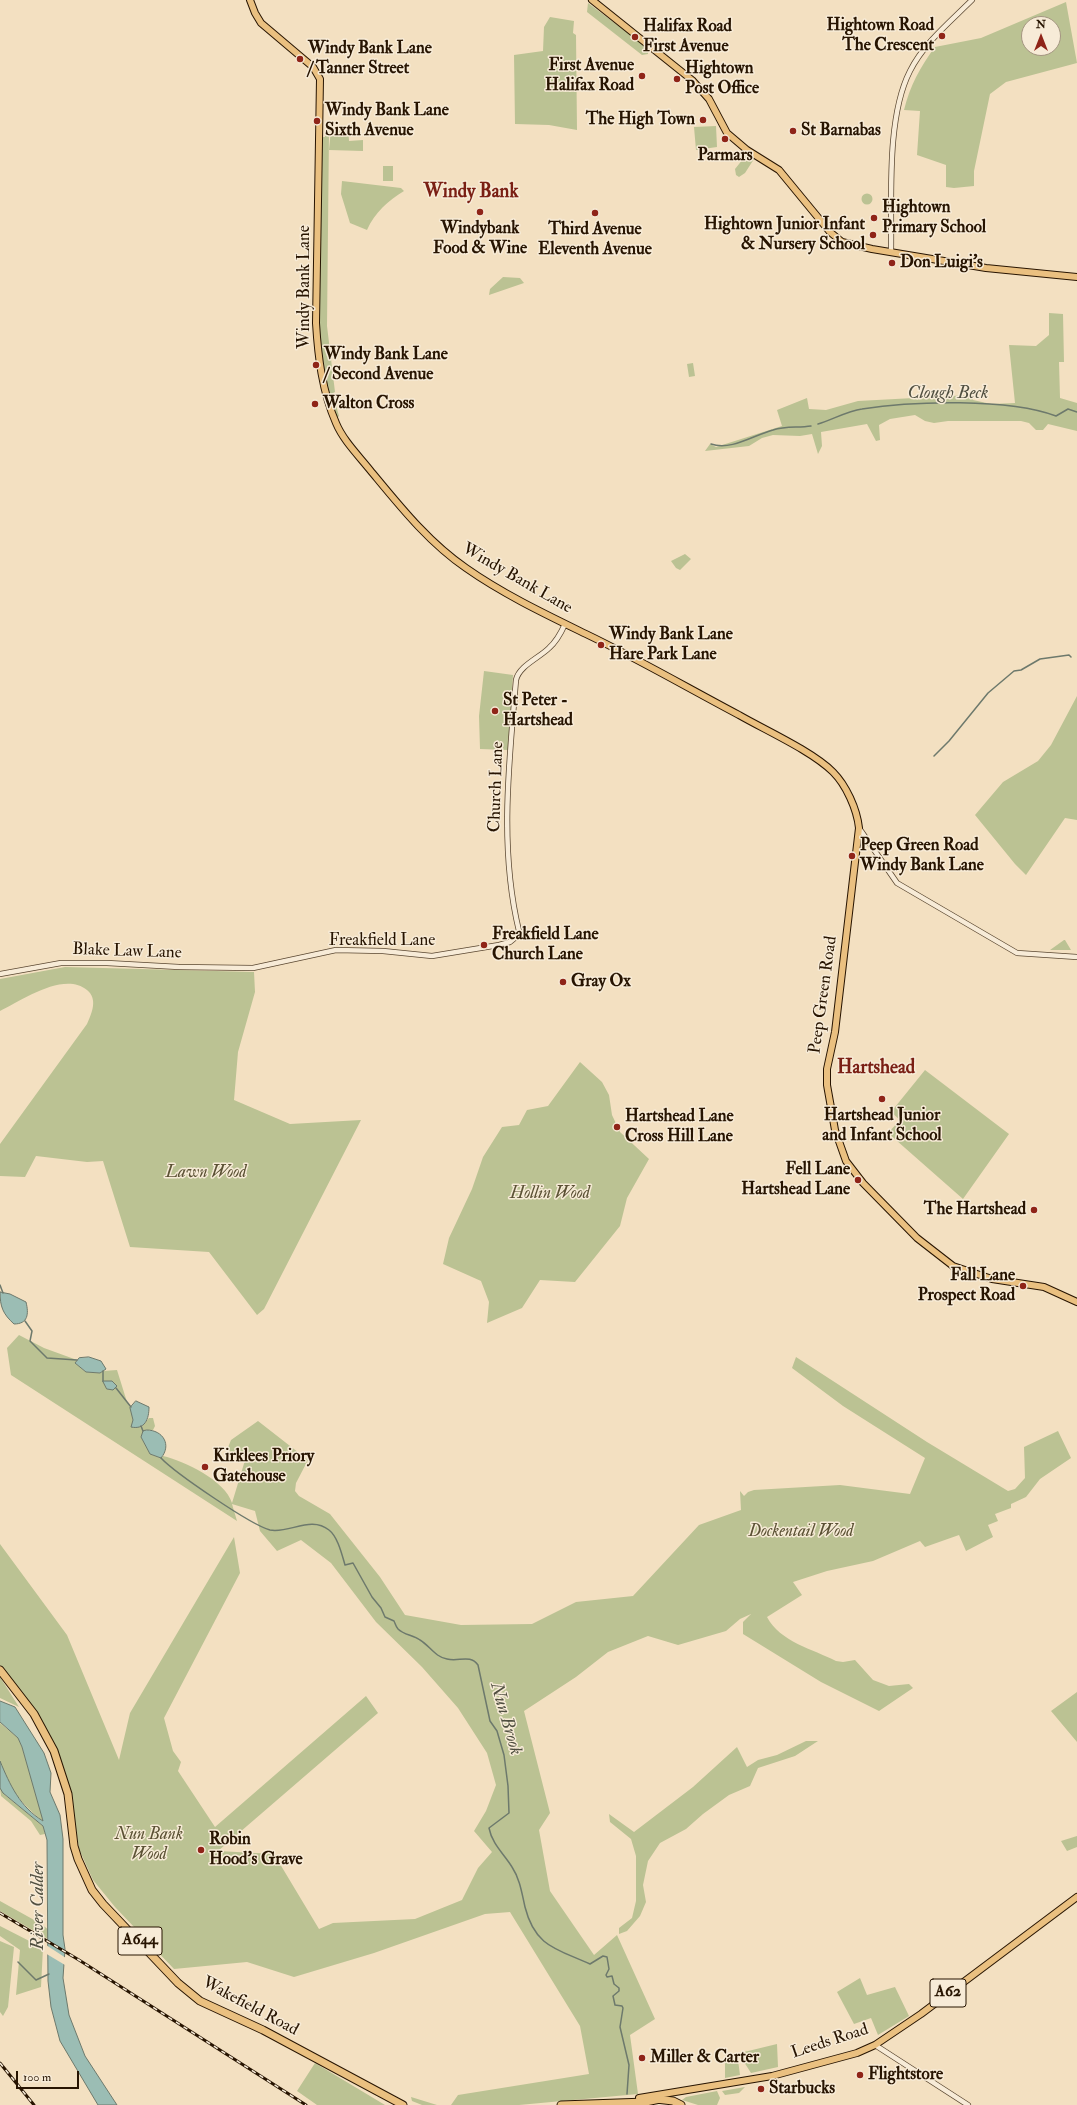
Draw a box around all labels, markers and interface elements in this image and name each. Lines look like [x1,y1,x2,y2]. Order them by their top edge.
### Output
place label: Hightown Road The Crescent [826,16,934,56]
north arrow [1021,16,1061,56]
place label: Halifax Road First Avenue [643,17,732,57]
text: N [1036,18,1046,31]
marker: Hightown Road The Crescent [937,31,947,41]
marker: Halifax Road First Avenue [630,32,640,42]
place label: Windy Bank Lane / Tanner Street [308,39,432,79]
marker: Windy Bank Lane / Tanner Street [295,54,305,64]
place label: First Avenue Halifax Road [545,56,634,96]
place label: Hightown Post Office [685,59,759,99]
marker: First Avenue Halifax Road [637,71,647,81]
marker: Hightown Post Office [672,74,682,84]
place label: Windy Bank Lane Sixth Avenue [325,101,449,141]
place label: The High Town [586,110,695,130]
marker: The High Town [698,115,708,125]
marker: Windy Bank Lane Sixth Avenue [312,116,322,126]
place label: St Barnabas [801,121,881,141]
marker: St Barnabas [788,126,798,136]
marker: Parmars [720,134,730,144]
place label: Parmars [697,146,753,166]
district label: Windy Bank [424,182,518,204]
place label: Hightown Primary School [882,198,986,238]
marker: Windybank Food & Wine [475,207,485,217]
marker: Third Avenue Eleventh Avenue [590,208,600,218]
marker: Hightown Primary School [869,213,879,223]
place label: Hightown Junior Infant & Nursery School [704,215,865,255]
place label: Windybank Food & Wine [433,219,527,259]
place label: Third Avenue Eleventh Avenue [538,220,652,260]
street label: Windy Bank Lane [295,225,315,349]
marker: Hightown Junior Infant & Nursery School [868,230,878,240]
place label: Don Luigi's [900,253,983,273]
marker: Don Luigi's [887,258,897,268]
place label: Windy Bank Lane / Second Avenue [324,345,448,385]
marker: Windy Bank Lane / Second Avenue [311,360,321,370]
water label: Clough Beck [908,383,988,405]
place label: Walton Cross [323,394,414,414]
marker: Walton Cross [310,399,320,409]
street label: Windy Bank Lane [458,539,576,619]
place label: Windy Bank Lane Hare Park Lane [609,625,733,665]
marker: Windy Bank Lane Hare Park Lane [596,640,606,650]
place label: St Peter - Hartshead [503,691,573,731]
marker: St Peter - Hartshead [490,706,500,716]
street label: Church Lane [485,741,509,833]
place label: Peep Green Road Windy Bank Lane [860,836,984,876]
marker: Peep Green Road Windy Bank Lane [847,851,857,861]
place label: Freakfield Lane Church Lane [492,925,599,965]
street label: Freakfield Lane [329,931,435,951]
street label: Peep Green Road [806,935,842,1055]
street label: Blake Law Lane [72,940,182,964]
marker: Freakfield Lane Church Lane [479,940,489,950]
place label: Gray Ox [571,972,631,992]
marker: Gray Ox [558,977,568,987]
district label: Hartshead [837,1058,915,1080]
marker: Hartshead Junior and Infant School [877,1094,887,1104]
place label: Hartshead Junior and Infant School [822,1106,942,1146]
place label: Hartshead Lane Cross Hill Lane [625,1107,734,1147]
marker: Hartshead Lane Cross Hill Lane [612,1122,622,1132]
place label: Fell Lane Hartshead Lane [741,1160,850,1200]
park label: Lawn Wood [166,1163,246,1183]
marker: Fell Lane Hartshead Lane [853,1175,863,1185]
park label: Hollin Wood [510,1184,590,1204]
place label: The Hartshead [924,1200,1026,1220]
marker: The Hartshead [1029,1205,1039,1215]
place label: Fall Lane Prospect Road [918,1266,1015,1306]
marker: Fall Lane Prospect Road [1018,1281,1028,1291]
place label: Kirklees Priory Gatehouse [213,1447,314,1487]
marker: Kirklees Priory Gatehouse [200,1462,210,1472]
park label: Dockentail Wood [749,1522,853,1542]
water label: Nun Brook [484,1680,526,1758]
park label: Nun Bank Wood [115,1825,183,1865]
place label: Robin Hood's Grave [209,1830,303,1870]
marker: Robin Hood's Grave [196,1845,206,1855]
water label: River Calder [28,1862,50,1950]
road number: A644 [118,1927,162,1955]
street label: Wakefield Road [198,1973,302,2041]
road number: A62 [930,1979,966,2007]
street label: Leeds Road [789,2020,871,2064]
place label: Miller & Carter [650,2048,759,2068]
marker: Miller & Carter [637,2053,647,2063]
scale bar [18,2063,81,2089]
place label: Flightstore [868,2065,943,2085]
text: 100 m [23,2070,51,2085]
marker: Flightstore [855,2070,865,2080]
place label: Starbucks [769,2079,835,2099]
marker: Starbucks [756,2084,766,2094]

